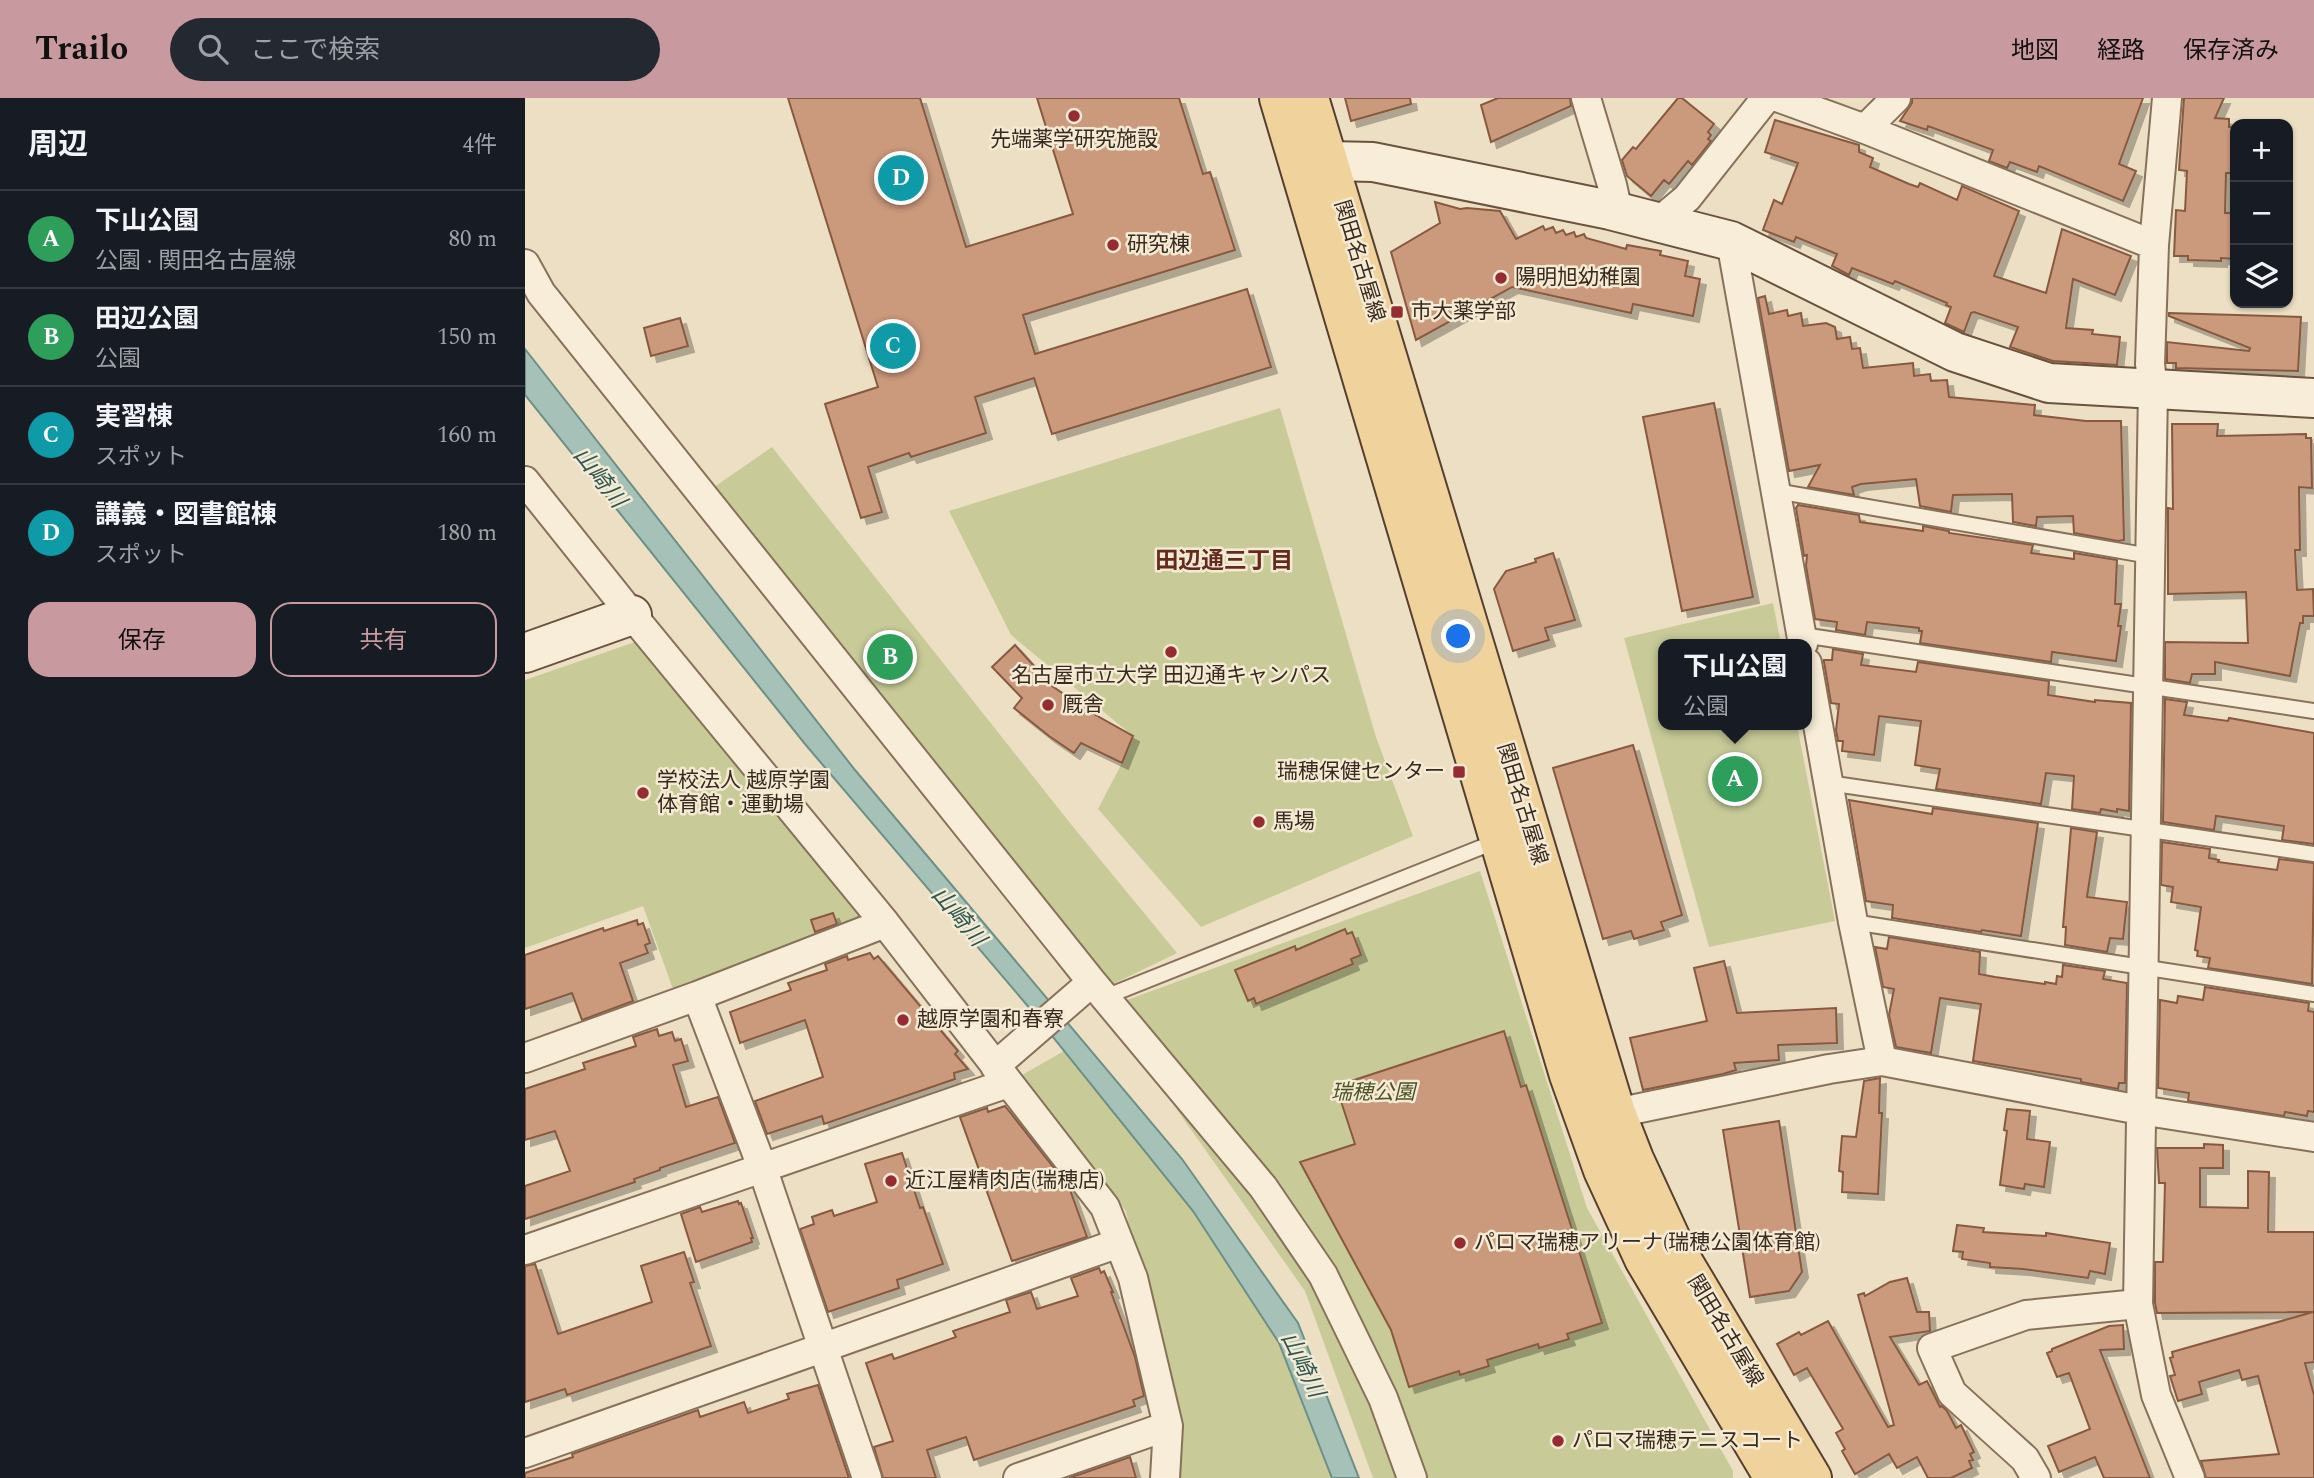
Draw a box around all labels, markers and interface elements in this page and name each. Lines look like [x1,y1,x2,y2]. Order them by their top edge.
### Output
search box [170,18,660,81]
text: Trailo [35,24,128,74]
icon: search [194,30,232,68]
text: ここで検索 [250,30,380,70]
text: 地図 [2011,33,2059,69]
text: 経路 [2097,33,2145,69]
text: 保存済み [2183,33,2279,69]
marker: 先端薬学研究施設 [1066,108,1082,124]
map controls [2230,119,2293,308]
button: + [2230,119,2293,182]
text: 周辺 [28,122,88,168]
place label: 先端薬学研究施設 [990,124,1158,156]
text: 4件 [463,128,497,163]
pin: D [878,152,924,204]
button: − [2230,182,2293,245]
street label: 関田名古屋線 [1325,196,1393,326]
text: 下山公園 [95,201,199,241]
text: A [42,222,60,257]
text: 80 m [448,222,497,257]
place label: 研究棟 [1127,229,1190,261]
marker: 研究棟 [1105,237,1121,253]
text: 公園 · 関田名古屋線 [95,244,296,279]
button: layers [2230,245,2293,308]
place label: 陽明旭幼稚園 [1515,262,1641,294]
marker: 陽明旭幼稚園 [1493,270,1509,286]
place label: 市大薬学部 [1411,296,1516,328]
text: 田辺公園 [95,299,199,339]
marker: 市大薬学部 [1389,304,1405,320]
text: B [43,320,59,355]
text: 150 m [437,320,497,355]
pin: C [870,320,916,372]
text: 公園 [95,342,141,377]
text: 実習棟 [95,397,173,437]
text: C [43,418,59,453]
text: 160 m [437,418,497,453]
text: スポット [95,440,187,475]
water label: 山崎川 [564,440,636,518]
text: 講義・図書館棟 [95,495,277,535]
text: D [42,516,60,551]
text: 180 m [437,516,497,551]
text: スポット [95,538,187,573]
district label: 田辺通三丁目 [1155,544,1293,579]
button: 保存 [28,602,256,677]
button: 共有 [270,602,497,677]
your location [1441,619,1475,653]
pin: B [867,631,913,683]
popup [1658,639,1812,730]
marker: 名古屋市立大学 田辺通キャンパス [1163,644,1179,660]
text: 下山公園 [1683,647,1787,687]
place label: 名古屋市立大学 田辺通キャンパス [1011,660,1331,692]
place label: 厩舎 [1062,689,1104,721]
text: 公園 [1683,690,1729,725]
marker: 厩舎 [1040,697,1056,713]
street label: 関田名古屋線 [1488,739,1556,869]
pin: A [1712,753,1758,805]
place label: 瑞穂保健センター [1277,756,1445,788]
marker: 瑞穂保健センター [1451,764,1467,780]
place label: 学校法人 越原学園 体育館・運動場 [657,765,830,821]
marker: 学校法人 越原学園 体育館・運動場 [635,785,651,801]
place label: 馬場 [1273,806,1315,838]
marker: 馬場 [1251,814,1267,830]
water label: 山崎川 [922,879,996,957]
place label: 越原学園和春寮 [917,1004,1064,1036]
marker: 越原学園和春寮 [895,1012,911,1028]
park label: 瑞穂公園 [1331,1077,1418,1109]
place label: 近江屋精肉店(瑞穂店) [905,1165,1105,1197]
marker: 近江屋精肉店(瑞穂店) [883,1173,899,1189]
place label: パロマ瑞穂アリーナ(瑞穂公園体育館) [1474,1227,1821,1259]
marker: パロマ瑞穂アリーナ(瑞穂公園体育館) [1452,1235,1468,1251]
street label: 関田名古屋線 [1679,1269,1771,1393]
water label: 山崎川 [1271,1326,1334,1406]
place label: パロマ瑞穂テニスコート [1572,1425,1803,1457]
marker: パロマ瑞穂テニスコート [1550,1433,1566,1449]

